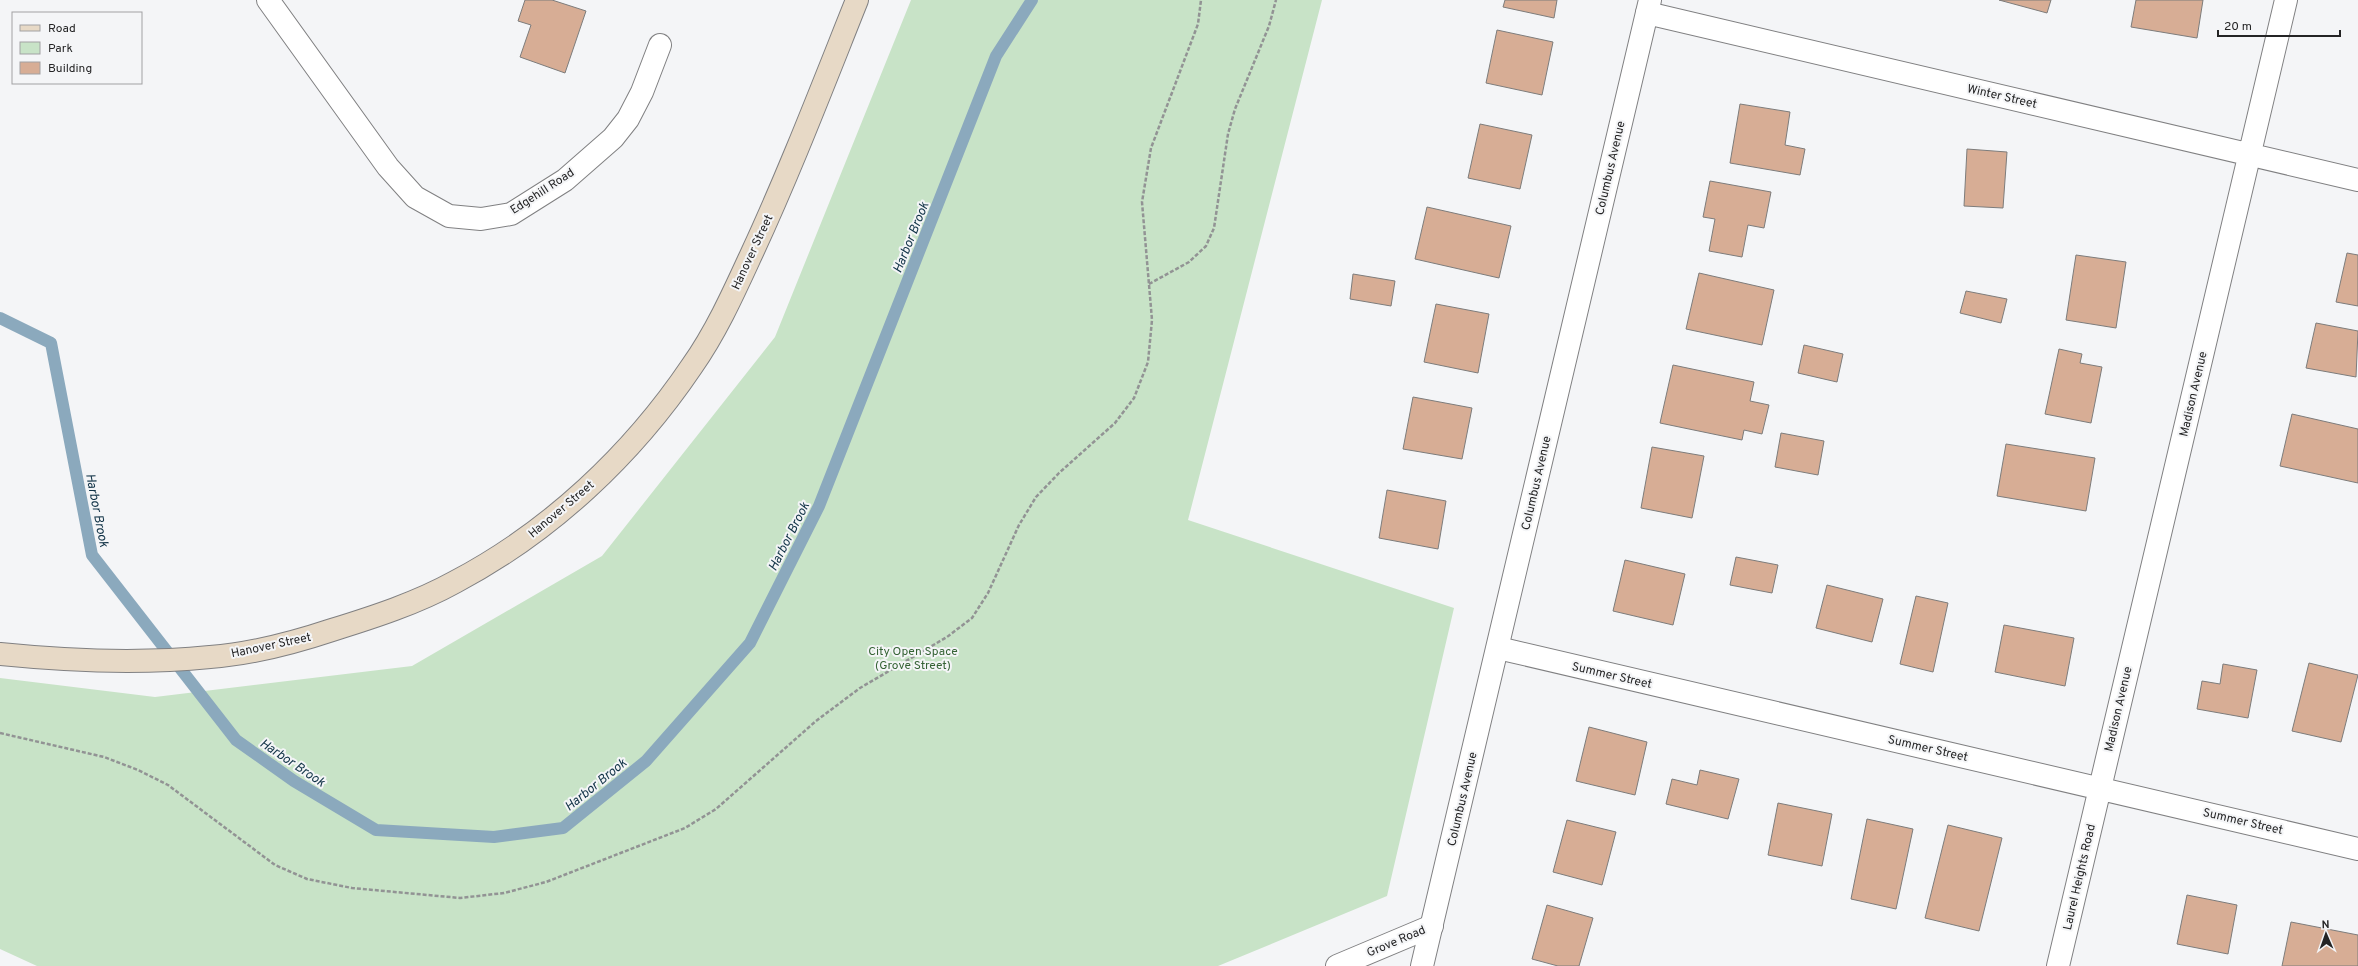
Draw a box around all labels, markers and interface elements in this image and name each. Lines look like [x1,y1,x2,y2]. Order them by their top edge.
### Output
legend [12,12,142,84]
scale bar [2218,12,2340,38]
text: 20 m [2224,19,2252,35]
text: Road [48,21,76,37]
text: Park [48,41,73,57]
text: Building [48,61,92,77]
street label: Winter Street [1965,81,2038,113]
street label: Columbus Avenue [1592,120,1630,217]
street label: Edgehill Road [507,165,578,219]
water label: Harbor Brook [890,200,933,276]
street label: Hanover Street [728,212,777,293]
street label: Madison Avenue [2176,350,2212,438]
street label: Columbus Avenue [1518,435,1556,532]
water label: Harbor Brook [81,472,111,549]
street label: Hanover Street [525,478,598,542]
water label: Harbor Brook [766,499,814,574]
street label: Hanover Street [230,630,313,662]
park label: City Open Space (Grove Street) [868,644,958,674]
street label: Summer Street [1570,659,1653,693]
street label: Madison Avenue [2101,665,2137,753]
street label: Summer Street [1886,732,1969,766]
water label: Harbor Brook [256,736,328,792]
street label: Columbus Avenue [1444,751,1482,848]
water label: Harbor Brook [562,755,631,815]
street label: Summer Street [2201,805,2284,839]
street label: Laurel Heights Road [2060,823,2100,932]
north arrow [2306,914,2346,954]
text: N [2321,918,2330,932]
street label: Grove Road [1365,922,1428,961]

